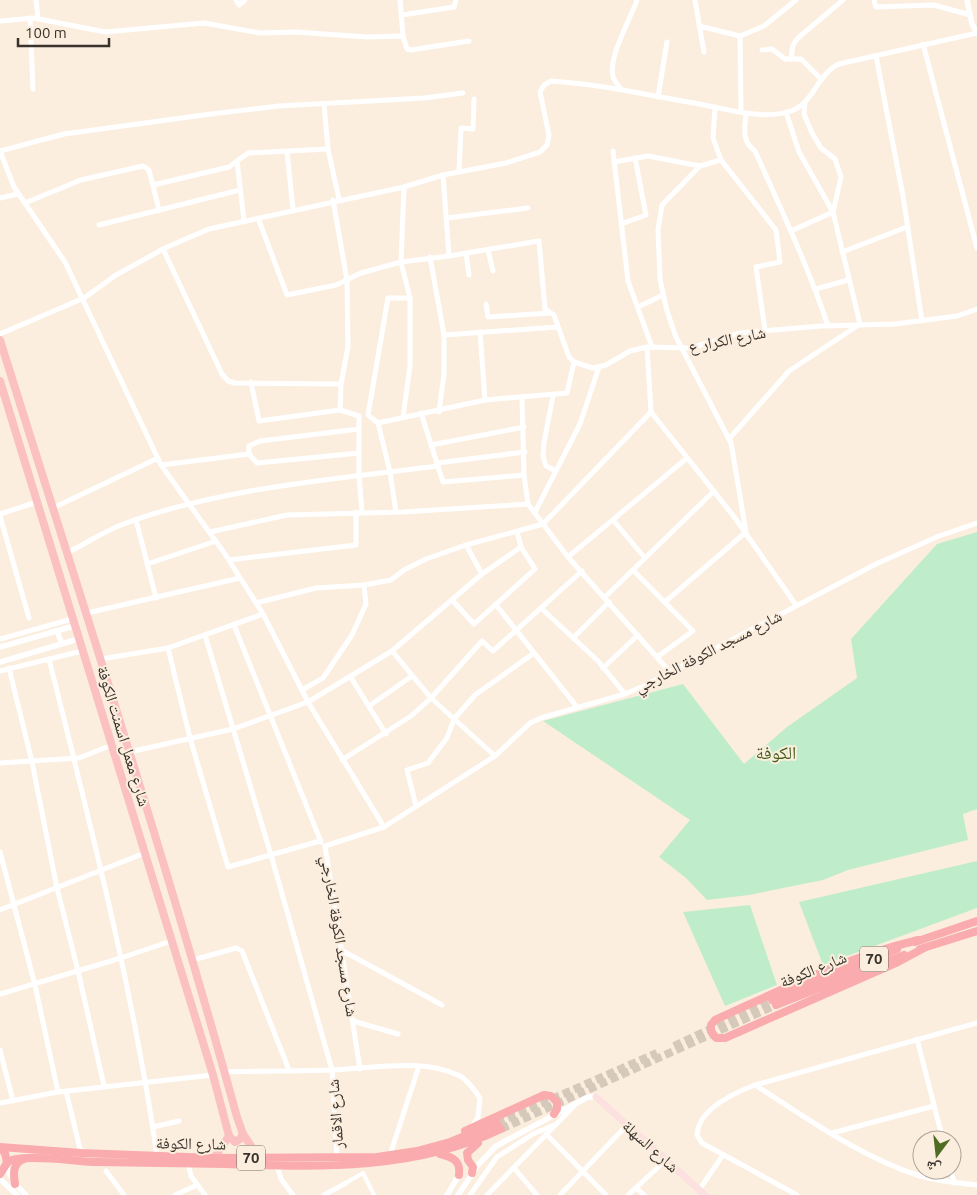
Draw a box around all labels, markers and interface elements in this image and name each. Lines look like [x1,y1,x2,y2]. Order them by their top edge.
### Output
scale bar [18,15,109,47]
text: 100 m [25,24,67,41]
street label: شارع الكرار ع [687,323,768,357]
street label: شارع مسجد الكوفة الخارجي [631,606,786,700]
street label: شارع معمل اسمنت الكوفة [92,664,154,809]
district label: الكوفة [756,742,796,763]
street label: شارع مسجد الكوفة الخارجي [314,854,362,1018]
road number: 70 [860,946,888,972]
street label: شارع الكوفة [777,948,850,992]
street label: شارع الاقمار [324,1078,348,1150]
street label: شارع السهلة [618,1116,683,1177]
north arrow [912,1130,962,1180]
street label: شارع الكوفة [156,1133,226,1155]
road number: 70 [237,1146,265,1170]
text: ش [924,1157,943,1177]

